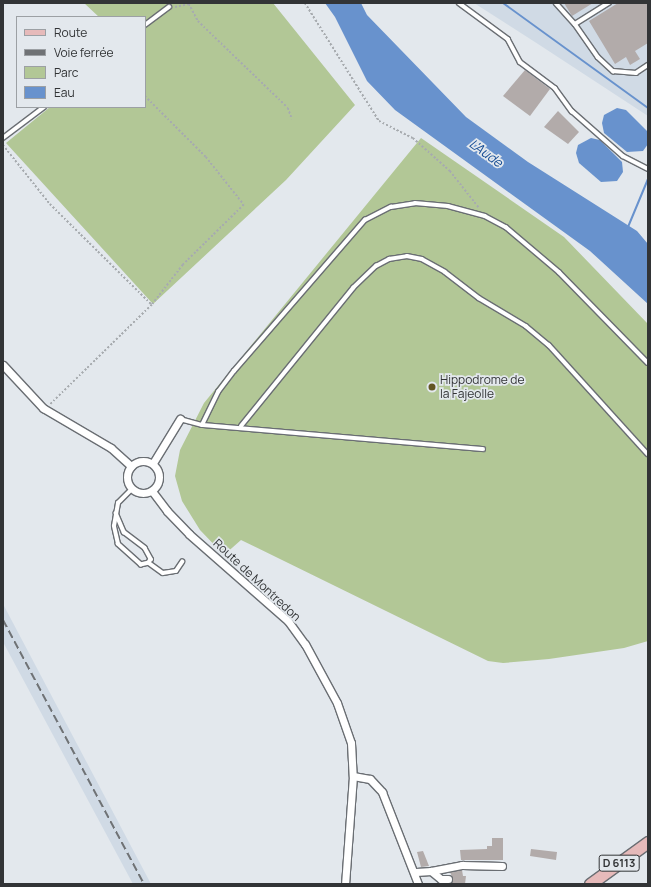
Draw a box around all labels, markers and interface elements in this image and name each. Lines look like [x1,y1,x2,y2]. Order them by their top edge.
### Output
legend [16,16,146,108]
text: Route [54,24,87,41]
text: Voie ferrée [54,44,114,61]
text: Parc [54,64,78,81]
text: Eau [54,84,75,101]
water label: L'Aude [466,136,506,170]
place label: Hippodrome de la Fajeolle [440,373,524,401]
marker: Hippodrome de la Fajeolle [427,382,437,392]
street label: Route de Montredon [210,536,304,624]
road number: D 6113 [598,854,640,872]

